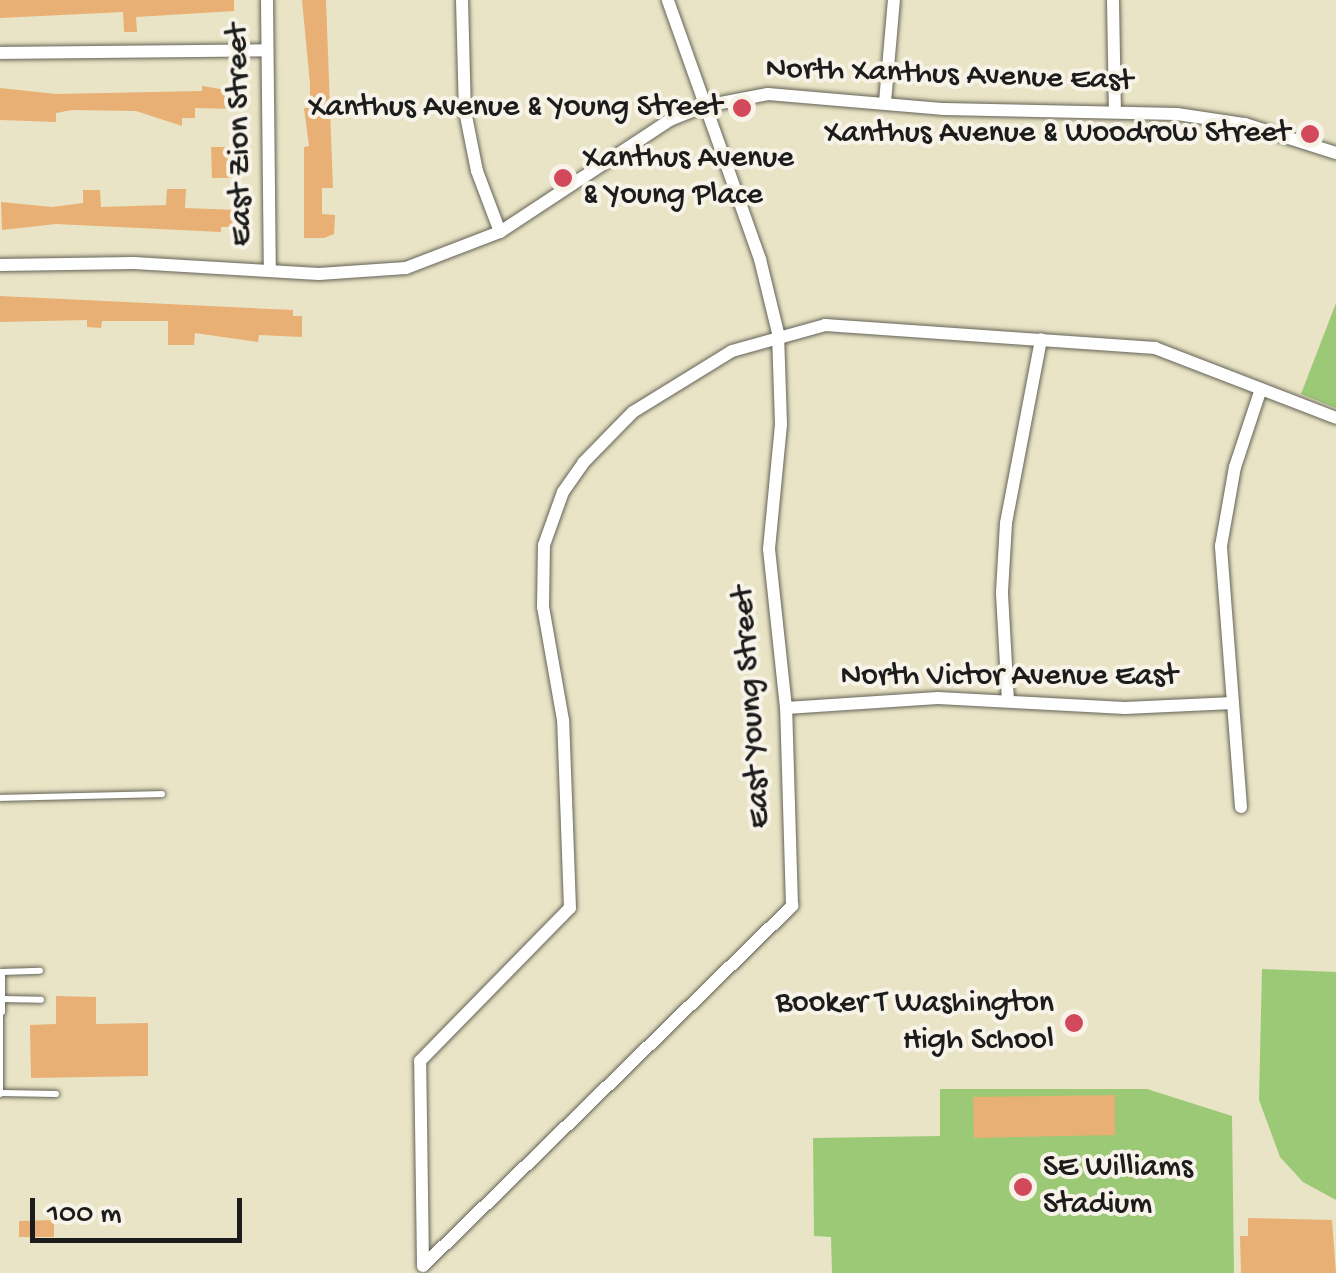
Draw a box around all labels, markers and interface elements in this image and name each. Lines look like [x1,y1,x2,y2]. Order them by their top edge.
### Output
street label: East Zion Street [220,23,262,247]
street label: North Xanthus Avenue East [765,50,1133,102]
place label: Xanthus Avenue & Young Street [309,89,722,127]
marker: Xanthus Avenue & Young Street [731,97,753,119]
place label: Xanthus Avenue & Woodrow Street [824,115,1290,153]
marker: Xanthus Avenue & Woodrow Street [1299,123,1321,145]
place label: Xanthus Avenue & Young Place [583,141,794,216]
marker: Xanthus Avenue & Young Place [552,167,574,189]
street label: East Young Street [725,585,781,829]
street label: North Victor Avenue East [840,658,1178,696]
place label: Booker T Washington High School [776,986,1054,1061]
marker: Booker T Washington High School [1063,1012,1085,1034]
place label: SE Williams Stadium [1043,1150,1193,1225]
marker: SE Williams Stadium [1012,1176,1034,1198]
scale bar [35,1178,248,1240]
text: 100 m [47,1198,122,1233]

